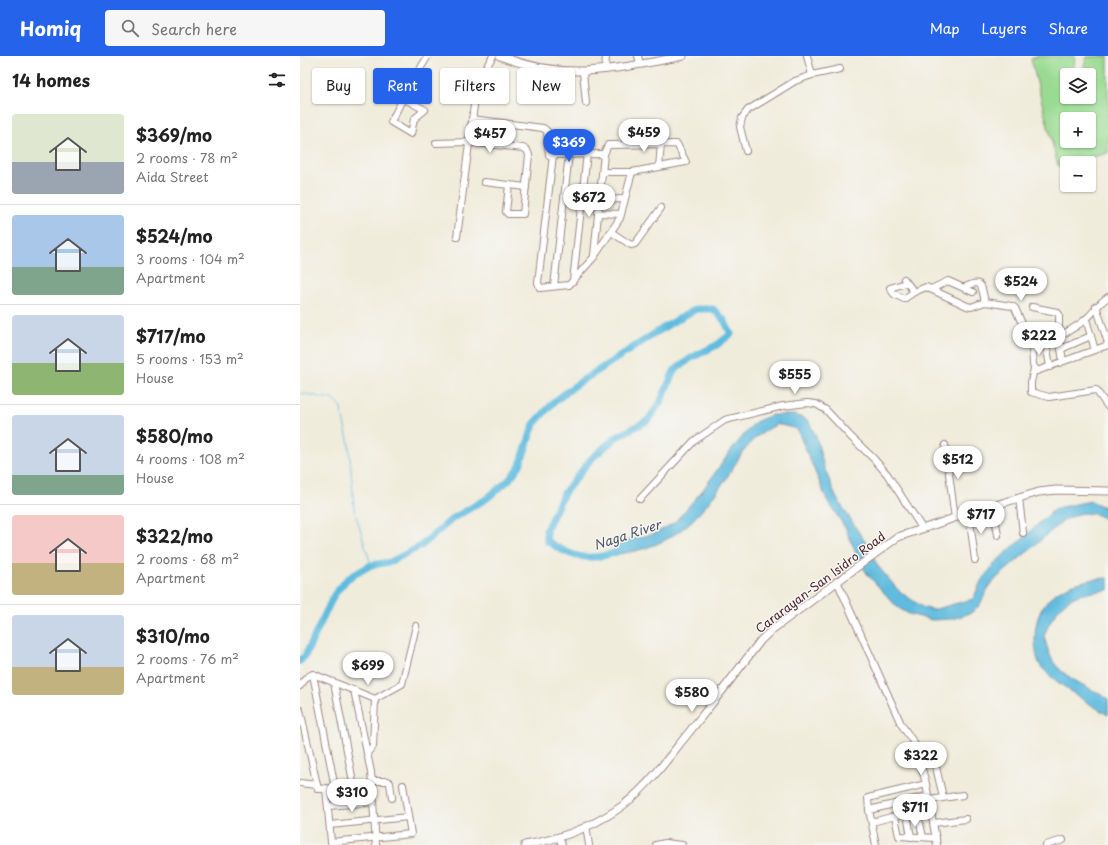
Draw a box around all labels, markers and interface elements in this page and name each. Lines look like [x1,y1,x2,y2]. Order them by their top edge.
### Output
search box [105,10,385,46]
text: Homiq [20,14,81,42]
icon: search [119,17,141,39]
text: Search here [151,17,237,40]
text: Map [930,18,960,39]
text: Layers [982,18,1027,39]
text: Share [1049,18,1088,39]
text: 14 homes [12,67,90,93]
chip: Buy [312,68,365,104]
chip: Rent [373,68,432,104]
chip: Filters [440,68,509,104]
chip: New [517,68,575,104]
map controls [1060,68,1096,192]
button: layers [1060,68,1096,104]
icon: filters [266,69,288,91]
button: + [1060,112,1096,148]
pin: $459 [620,119,668,153]
pin: $457 [466,120,514,154]
text: $369/mo [136,122,212,148]
text: $459 [627,122,661,141]
text: $457 [474,123,506,142]
pin: $369 [545,129,593,163]
icon: home [44,130,92,178]
text: $369 [552,132,586,151]
text: 2 rooms · 78 m² [136,148,238,167]
button: − [1060,156,1096,192]
text: Aida Street [136,167,209,186]
pin: $672 [565,184,613,218]
text: $672 [572,187,606,206]
text: $524/mo [136,223,213,249]
icon: home [44,231,92,279]
text: 3 rooms · 104 m² [136,249,245,268]
text: Apartment [136,268,205,287]
pin: $524 [997,268,1045,302]
text: $524 [1004,271,1038,290]
pin: $222 [1015,322,1063,356]
text: $717/mo [136,323,206,349]
text: $222 [1021,325,1057,344]
icon: home [44,331,92,379]
text: 5 rooms · 153 m² [136,349,244,368]
pin: $555 [771,361,819,395]
text: $555 [778,364,812,383]
text: House [136,368,174,387]
text: $580/mo [136,423,213,449]
icon: home [44,431,92,479]
pin: $512 [934,446,982,480]
text: 4 rooms · 108 m² [136,449,245,468]
text: $512 [942,449,974,468]
text: House [136,468,174,487]
pin: $717 [957,501,1005,535]
text: $717 [967,504,995,523]
water label: Naga River [591,514,665,554]
text: $322/mo [136,523,213,549]
street label: Cararayan-San Isidro Road [751,527,889,637]
icon: home [44,531,92,579]
text: 2 rooms · 68 m² [136,549,239,568]
text: Apartment [136,568,205,587]
text: $310/mo [136,623,210,649]
icon: home [44,631,92,679]
text: 2 rooms · 76 m² [136,649,239,668]
pin: $699 [344,652,392,686]
text: $699 [351,655,385,674]
text: Apartment [136,668,205,687]
pin: $580 [668,679,716,713]
text: $580 [675,682,709,701]
pin: $322 [897,742,945,776]
text: $322 [904,745,938,764]
pin: $310 [328,779,376,813]
text: $310 [336,782,368,801]
pin: $711 [891,794,939,828]
text: $711 [902,797,928,816]

